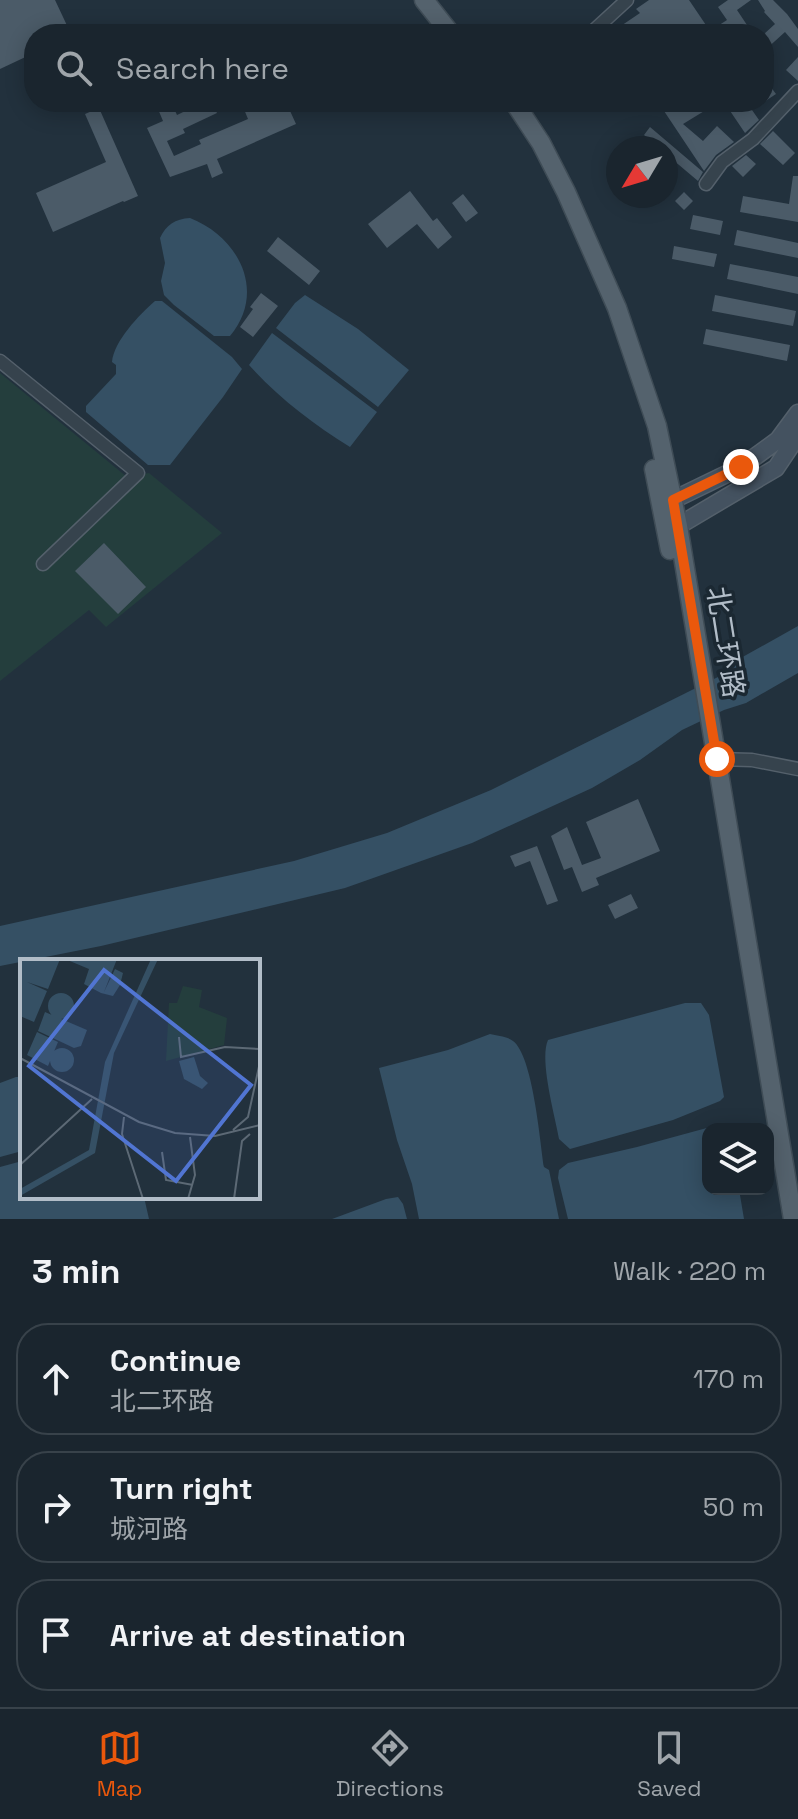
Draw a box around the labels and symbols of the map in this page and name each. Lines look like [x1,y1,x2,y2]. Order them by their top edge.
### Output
north arrow [606,136,678,208]
route end [723,449,759,485]
street label: 北二环路 [699,584,753,700]
route start [699,741,735,777]
inset map [20,959,260,1199]

